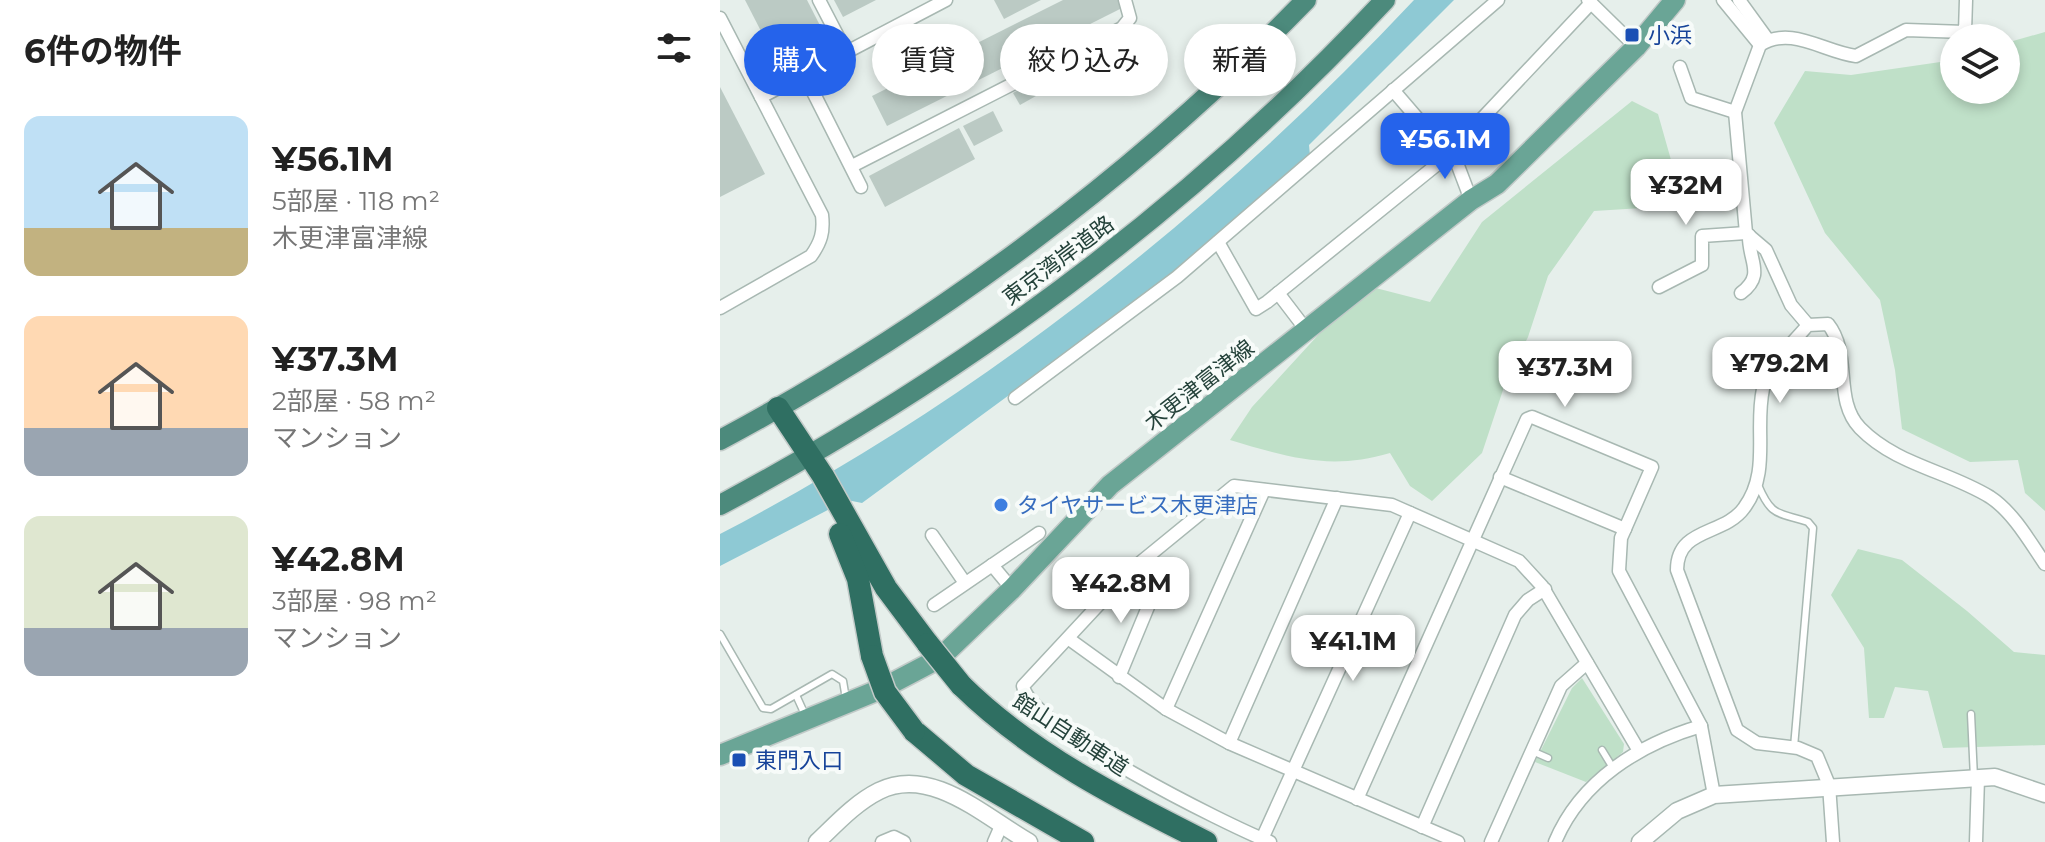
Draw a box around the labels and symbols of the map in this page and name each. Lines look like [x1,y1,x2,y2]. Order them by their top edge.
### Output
place label: 小浜 [1648,22,1692,49]
marker: 小浜 [1623,26,1641,44]
pin: ¥56.1M [1380,113,1510,181]
pin: ¥32M [1639,159,1733,227]
street label: 東京湾岸道路 [997,210,1119,311]
street label: 木更津富津線 [1139,334,1260,437]
pin: ¥79.2M [1715,337,1845,405]
pin: ¥37.3M [1500,341,1630,409]
place label: タイヤサービス木更津店 [1017,492,1258,519]
marker: タイヤサービス木更津店 [992,496,1010,514]
pin: ¥42.8M [1056,557,1186,625]
pin: ¥41.1M [1288,615,1418,683]
street label: 館山自動車道 [1008,687,1133,782]
place label: 東門入口 [755,747,843,774]
marker: 東門入口 [730,751,748,769]

